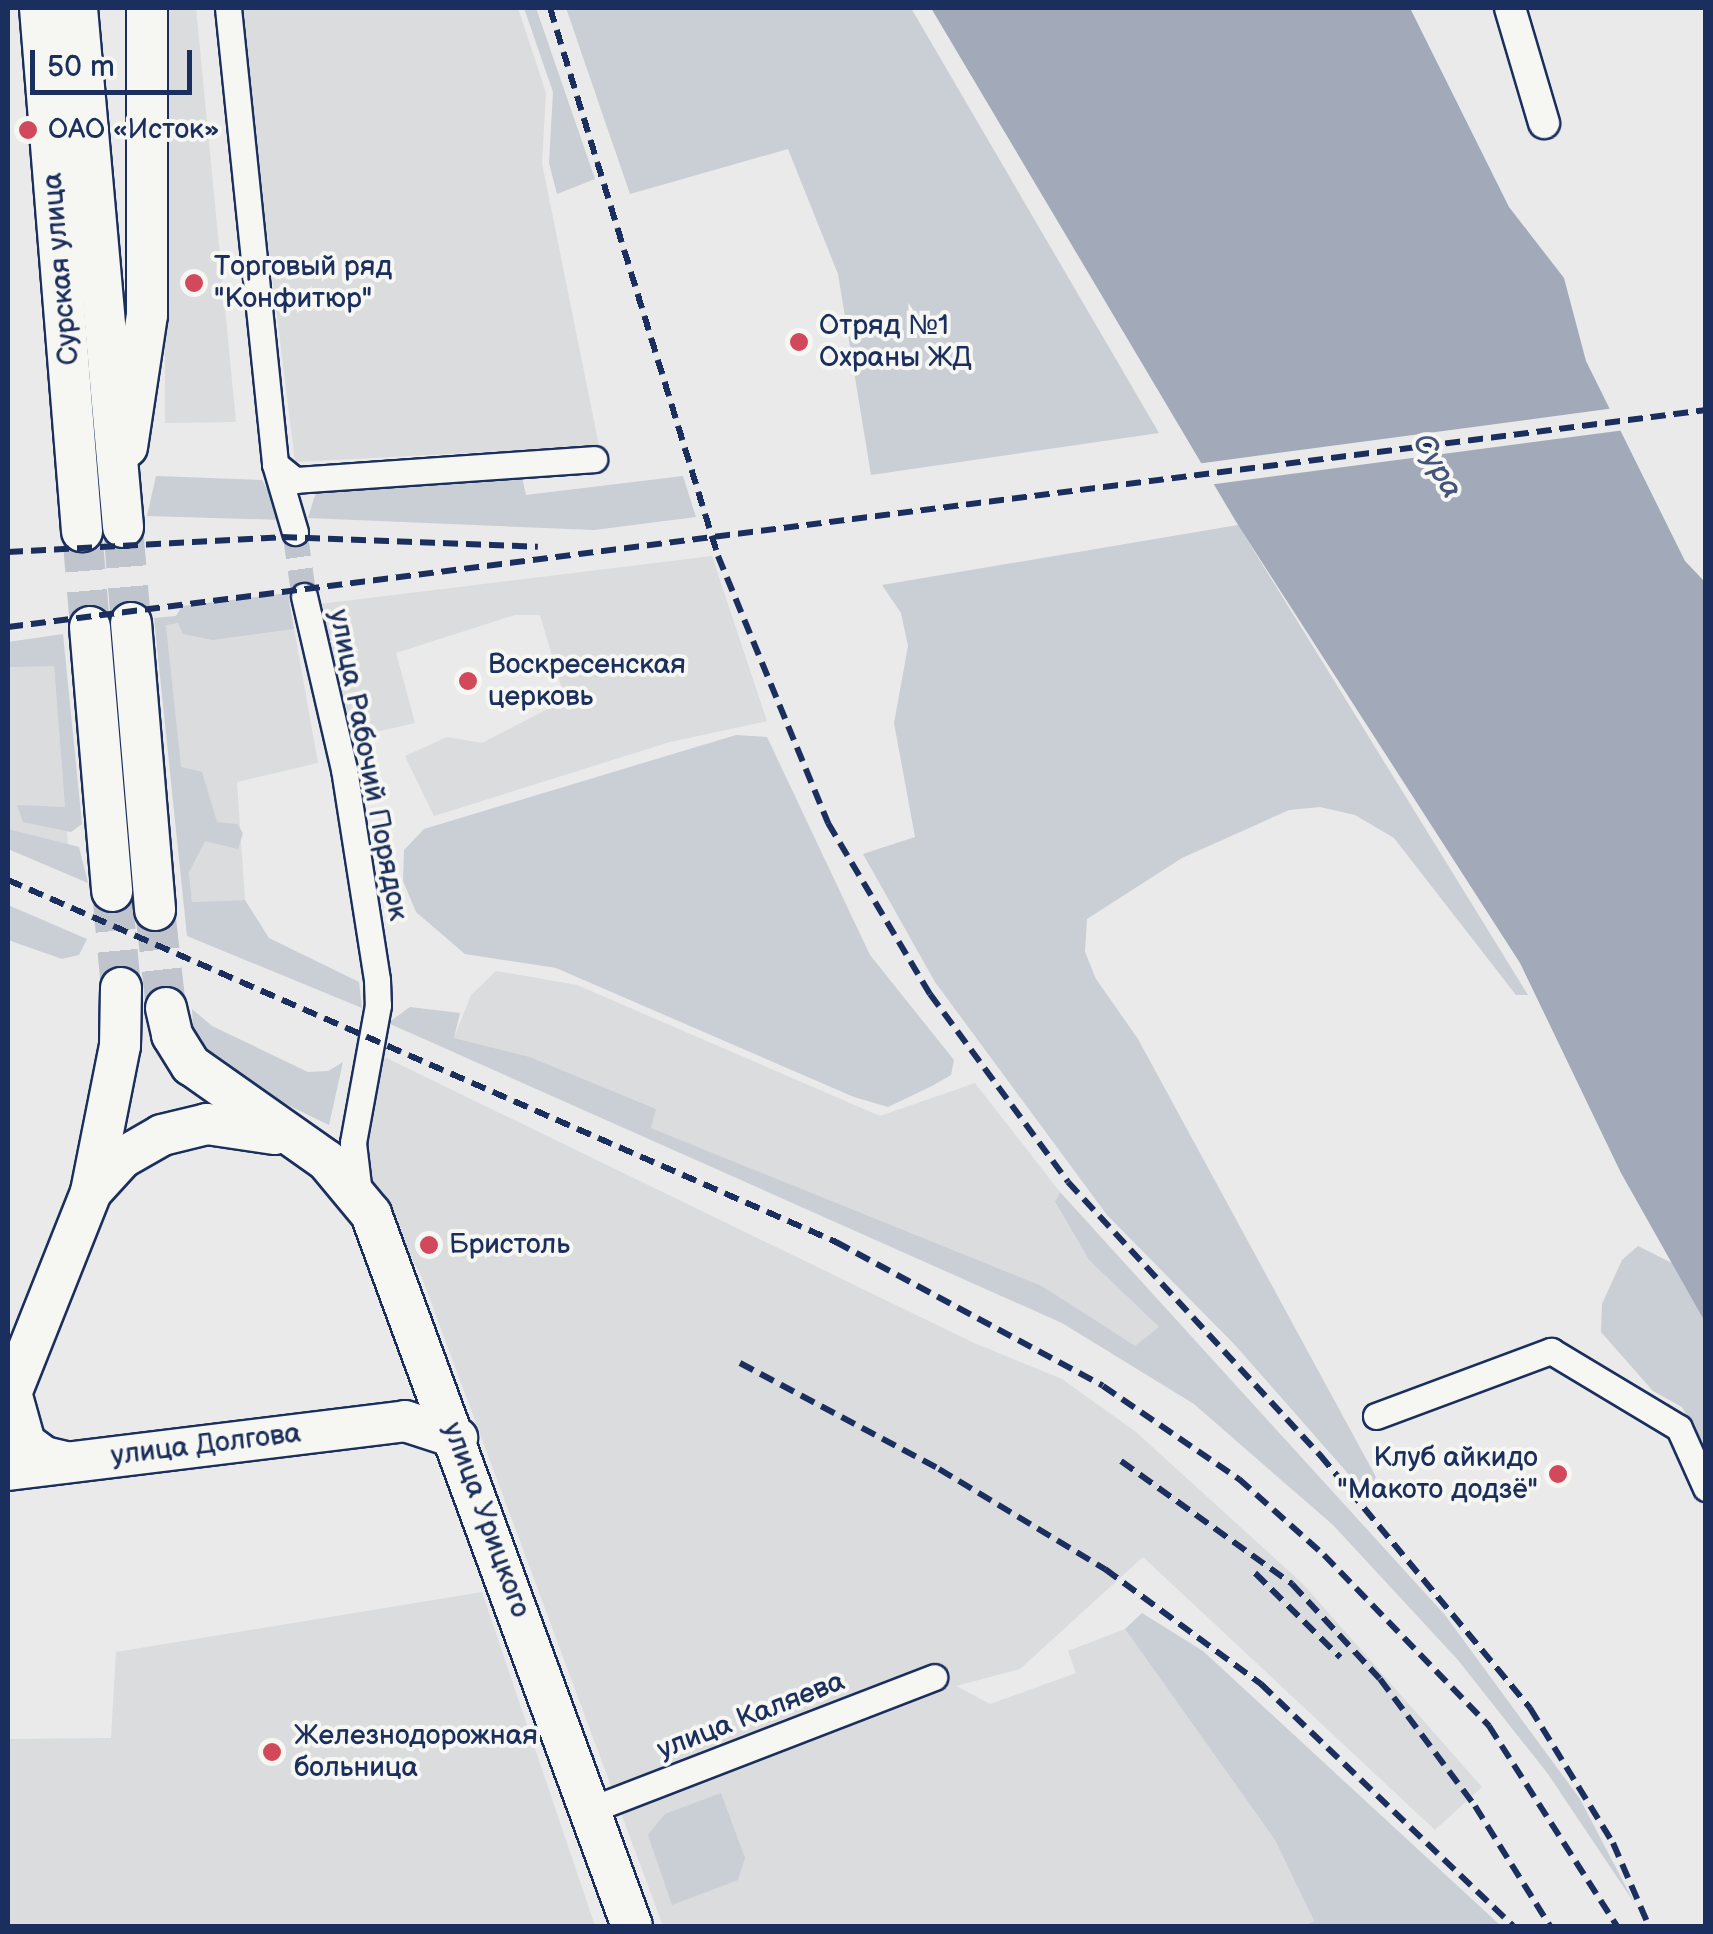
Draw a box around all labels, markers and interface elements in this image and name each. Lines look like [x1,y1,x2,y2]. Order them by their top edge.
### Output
scale bar [35,30,198,92]
text: 50 m [47,49,115,85]
place label: ОАО «Исток» [48,113,220,147]
marker: ОАО «Исток» [17,119,39,141]
street label: Сурская улица [36,171,86,367]
place label: Торговый ряд "Конфитюр" [214,250,392,316]
marker: Торговый ряд "Конфитюр" [183,272,205,294]
place label: Отряд №1 Охраны ЖД [819,309,972,375]
marker: Отряд №1 Охраны ЖД [788,331,810,353]
water label: Сура [1404,427,1470,505]
street label: улица Рабочий Порядок [321,607,415,923]
place label: Воскресенская церковь [488,648,686,714]
marker: Воскресенская церковь [457,670,479,692]
place label: Бристоль [449,1228,570,1262]
marker: Бристоль [418,1234,440,1256]
street label: улица Долгова [109,1417,303,1473]
street label: улица Урицкого [435,1418,537,1622]
place label: Клуб айкидо "Макото додзё" [1337,1441,1538,1507]
marker: Клуб айкидо "Макото додзё" [1547,1463,1569,1485]
street label: улица Каляева [653,1665,849,1767]
place label: Железнодорожная больница [294,1719,538,1785]
marker: Железнодорожная больница [259,1739,285,1765]

